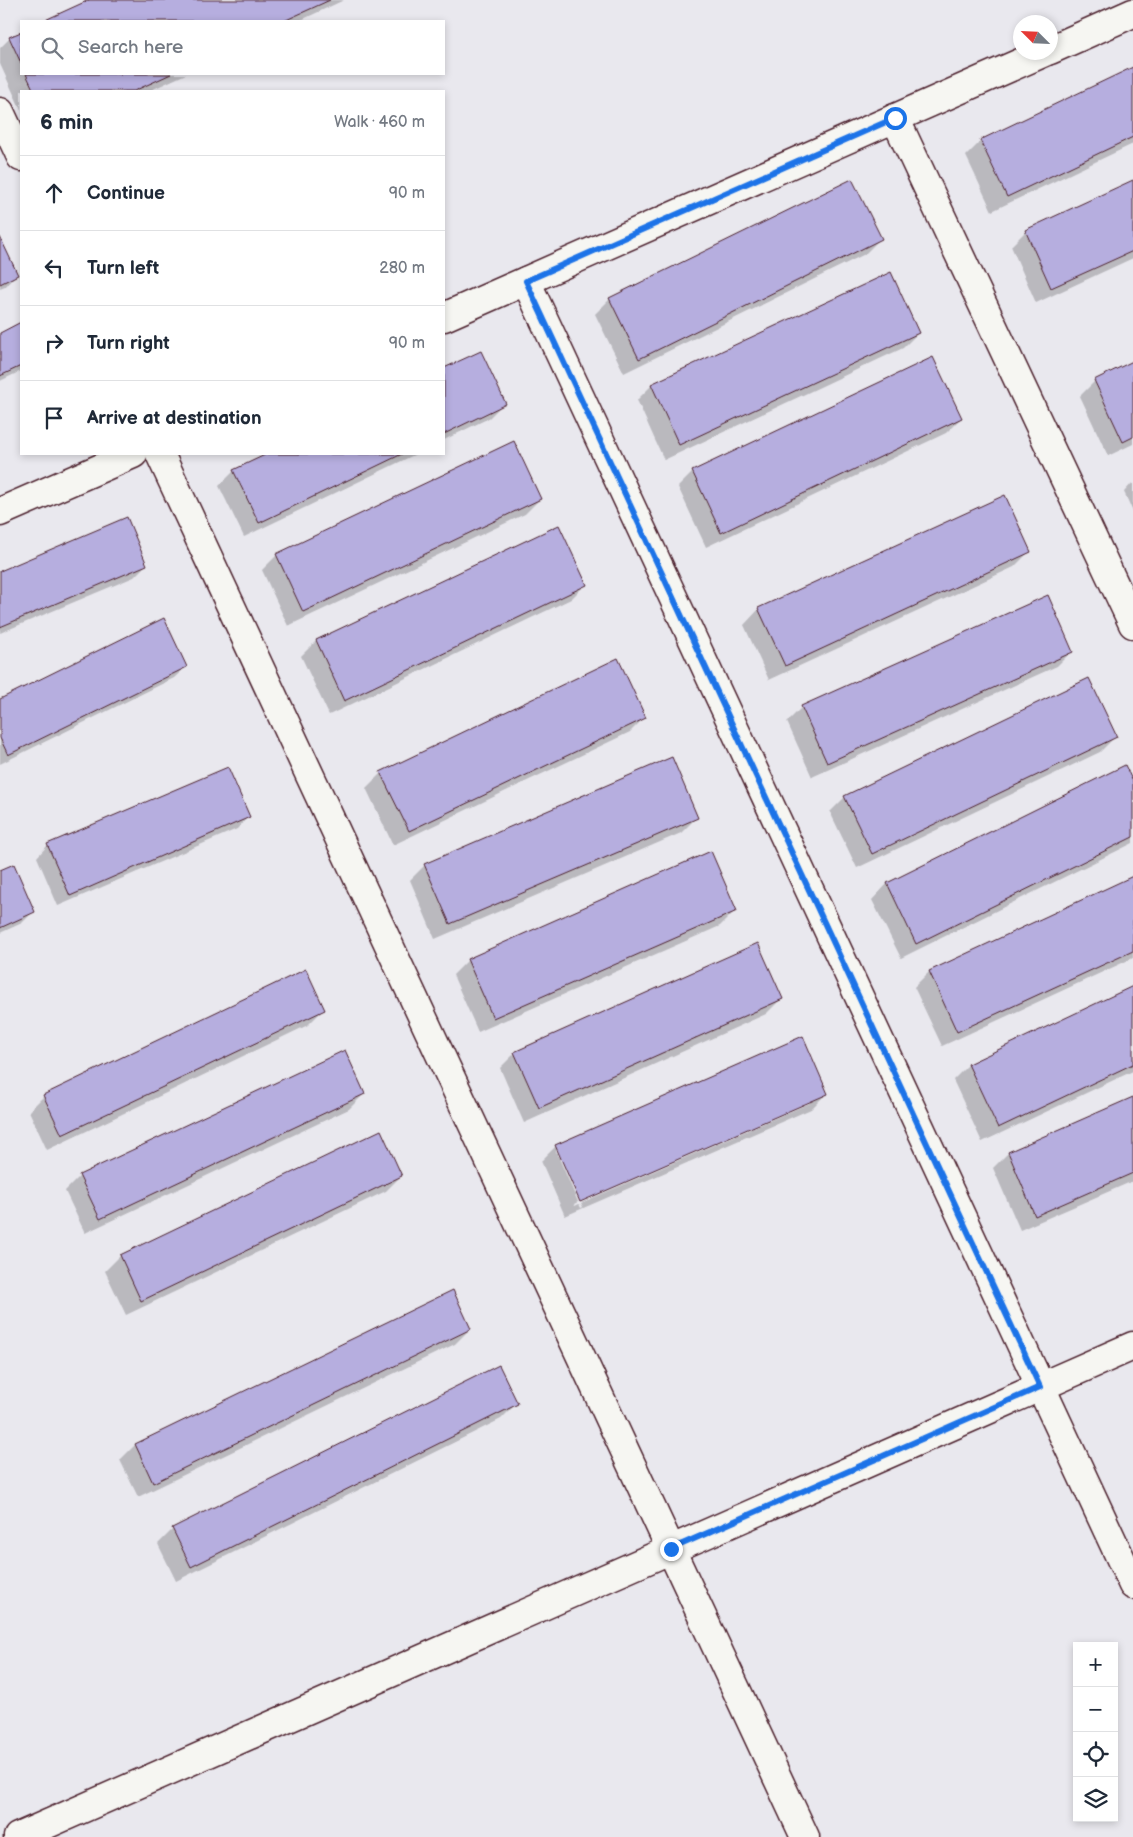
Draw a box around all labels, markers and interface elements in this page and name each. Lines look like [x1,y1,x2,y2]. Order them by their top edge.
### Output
north arrow [1013,15,1058,60]
search box [20,20,445,75]
icon: search [38,34,66,62]
text: Search here [78,36,183,59]
route start [884,107,907,130]
text: 6 min [40,110,93,135]
text: Walk · 460 m [334,113,425,132]
icon: ahead [40,179,68,207]
text: Continue [87,182,165,205]
text: 90 m [389,184,425,203]
icon: left [40,254,68,282]
text: Turn left [87,257,159,280]
text: 280 m [379,259,425,278]
icon: right [40,329,68,357]
text: Turn right [87,332,170,355]
text: 90 m [389,334,425,353]
icon: arrive [40,404,68,432]
text: Arrive at destination [87,407,262,430]
route end [660,1538,683,1561]
map controls [1073,1642,1118,1822]
button: + [1073,1642,1118,1687]
button: − [1073,1687,1118,1732]
button: locate [1073,1732,1118,1777]
button: layers [1073,1777,1118,1822]

